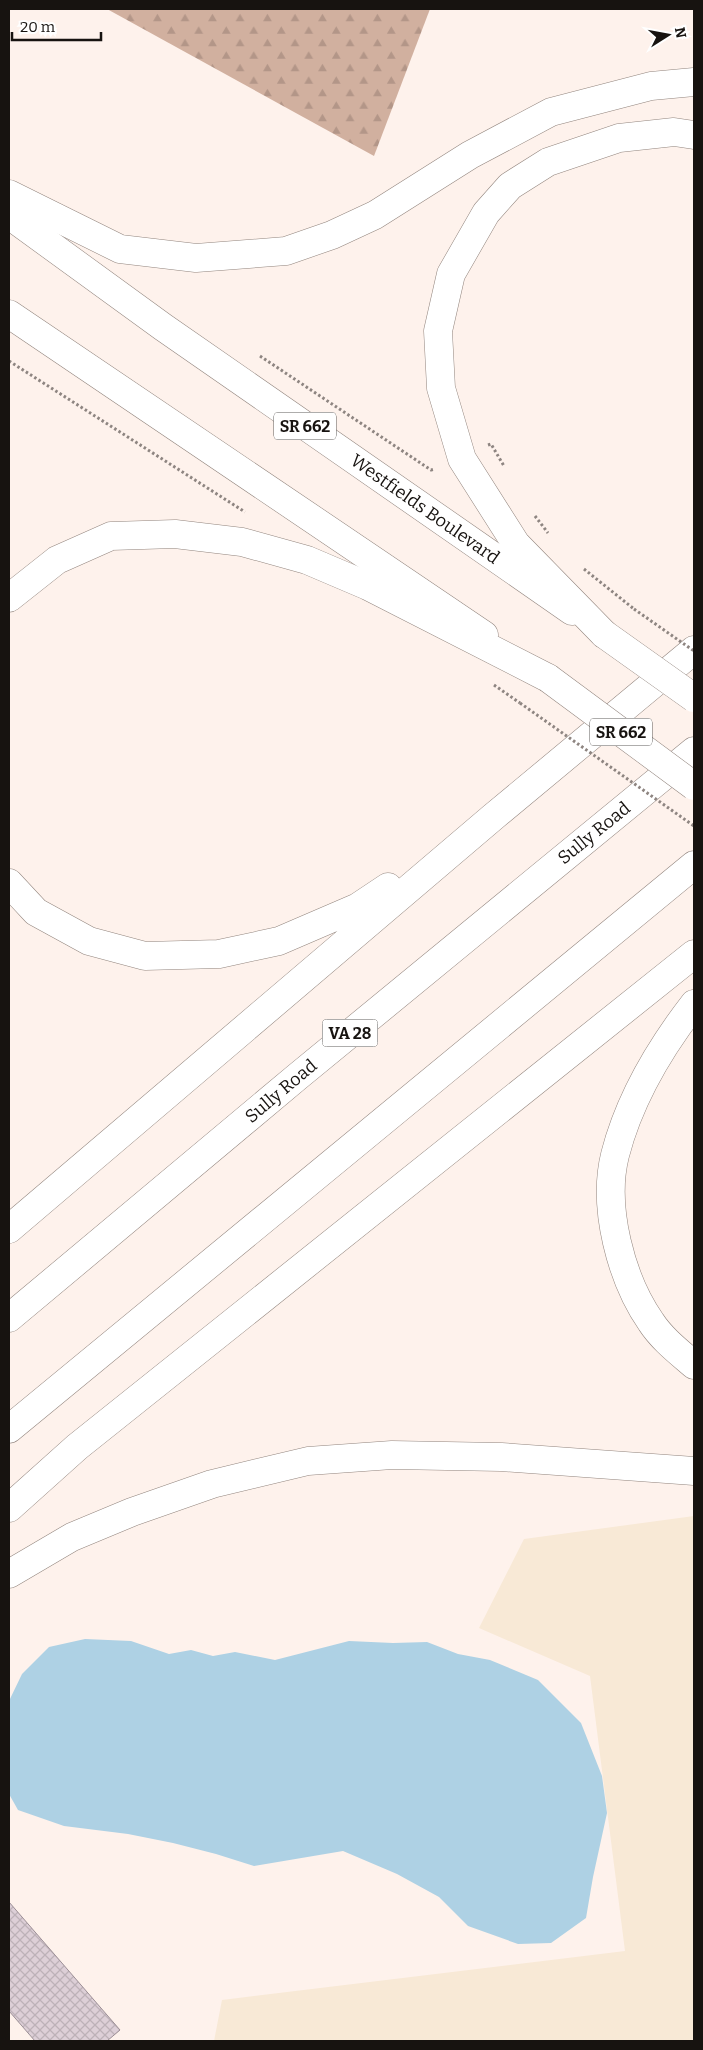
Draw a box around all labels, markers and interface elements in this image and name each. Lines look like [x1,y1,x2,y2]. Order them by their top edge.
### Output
scale bar [12,10,101,42]
north arrow [643,10,693,60]
text: 20 m [20,18,56,36]
text: N [671,26,690,40]
road number: SR 662 [274,412,336,440]
street label: Westfields Boulevard [346,449,504,569]
road number: SR 662 [590,719,652,746]
street label: Sully Road [553,797,635,869]
road number: VA 28 [322,1020,378,1046]
street label: Sully Road [241,1054,322,1127]

